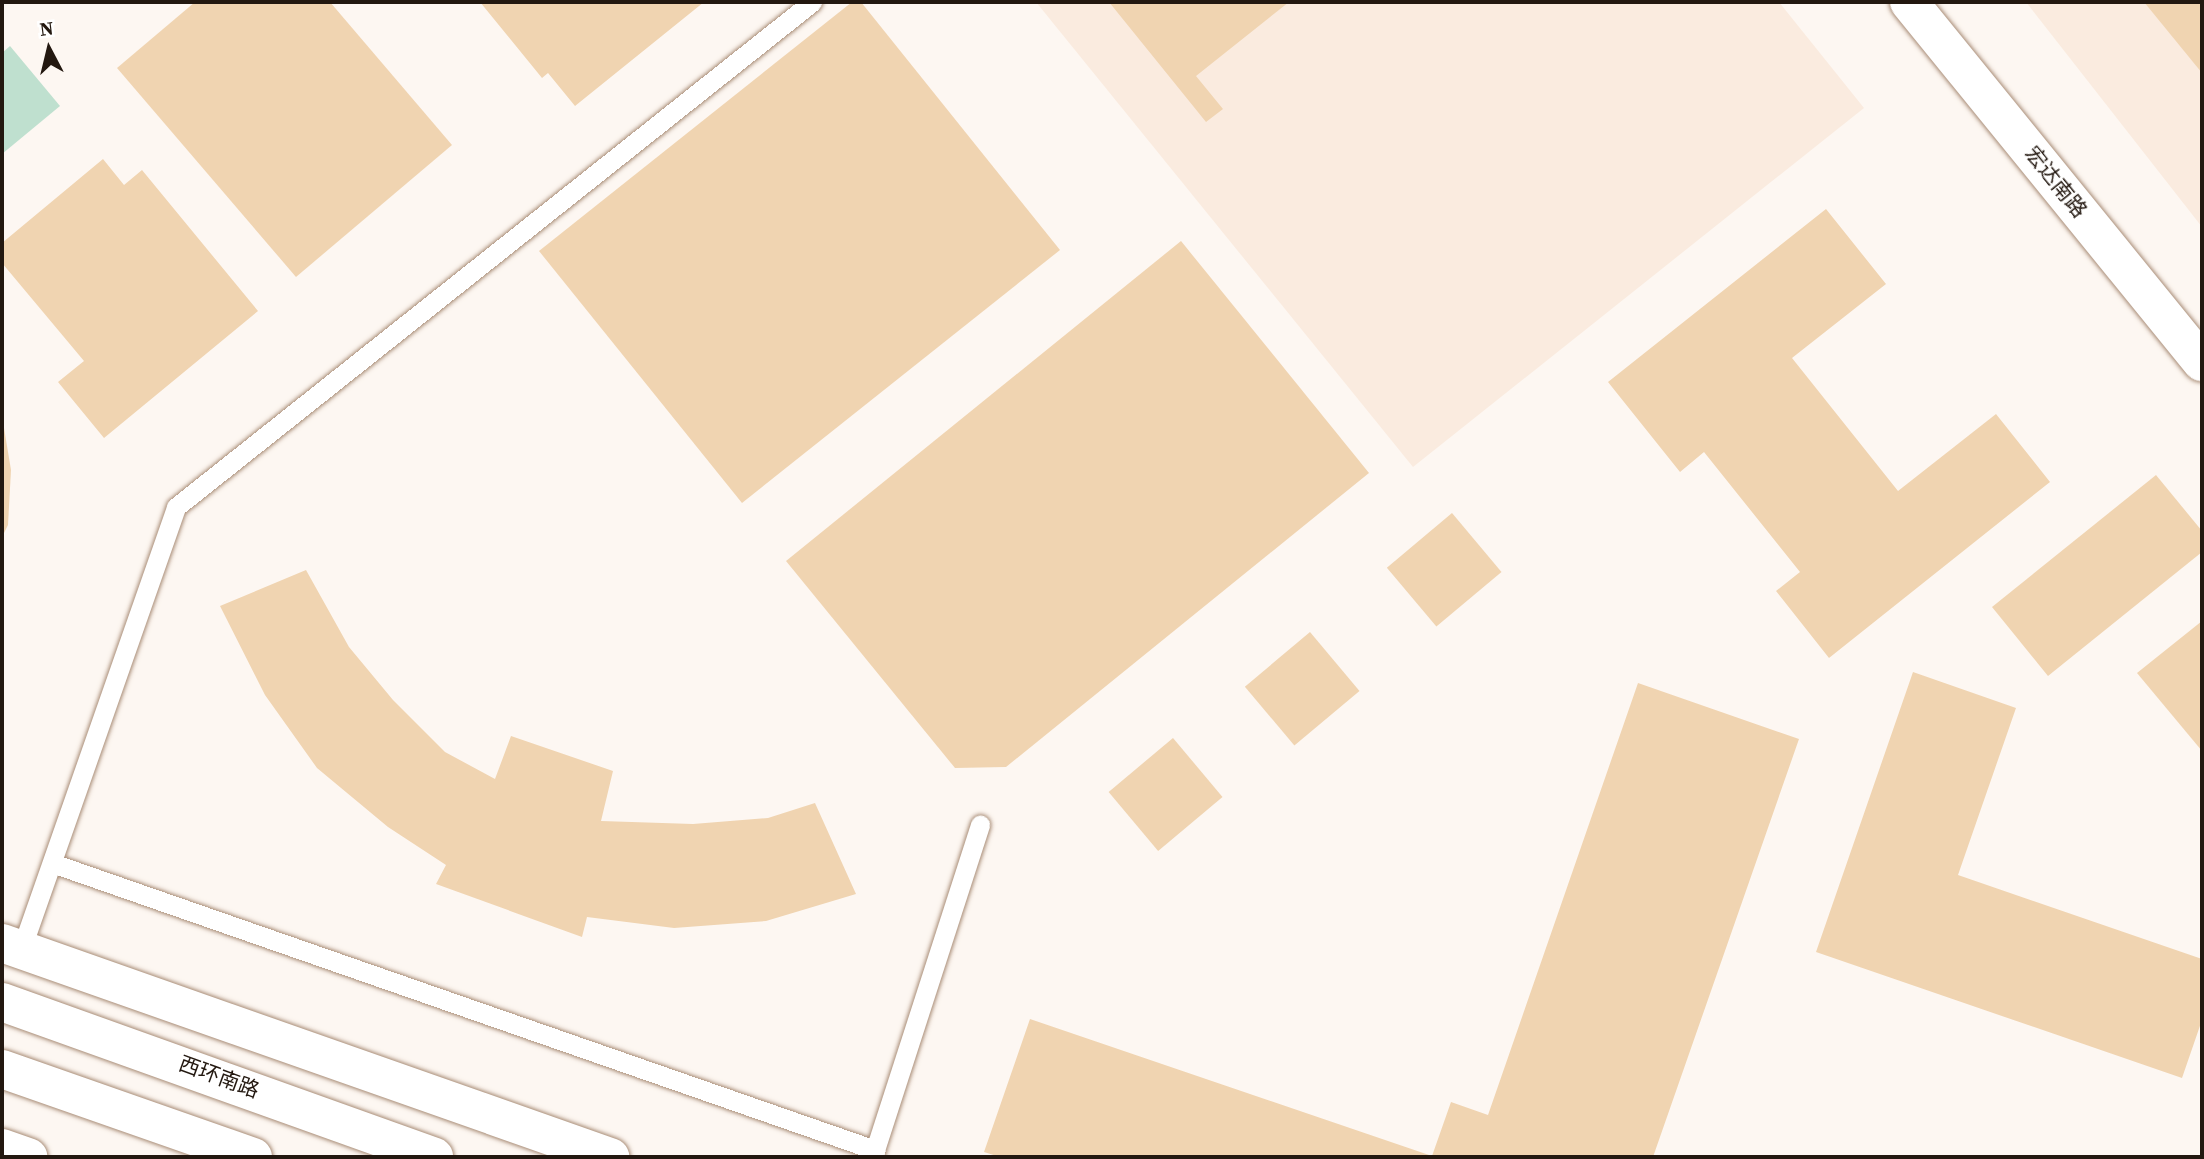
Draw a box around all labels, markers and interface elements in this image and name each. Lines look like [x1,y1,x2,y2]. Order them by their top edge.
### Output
north arrow [14,14,84,84]
text: N [38,14,55,42]
street label: 宏达南路 [2020,141,2092,223]
street label: 西环南路 [175,1051,263,1103]

